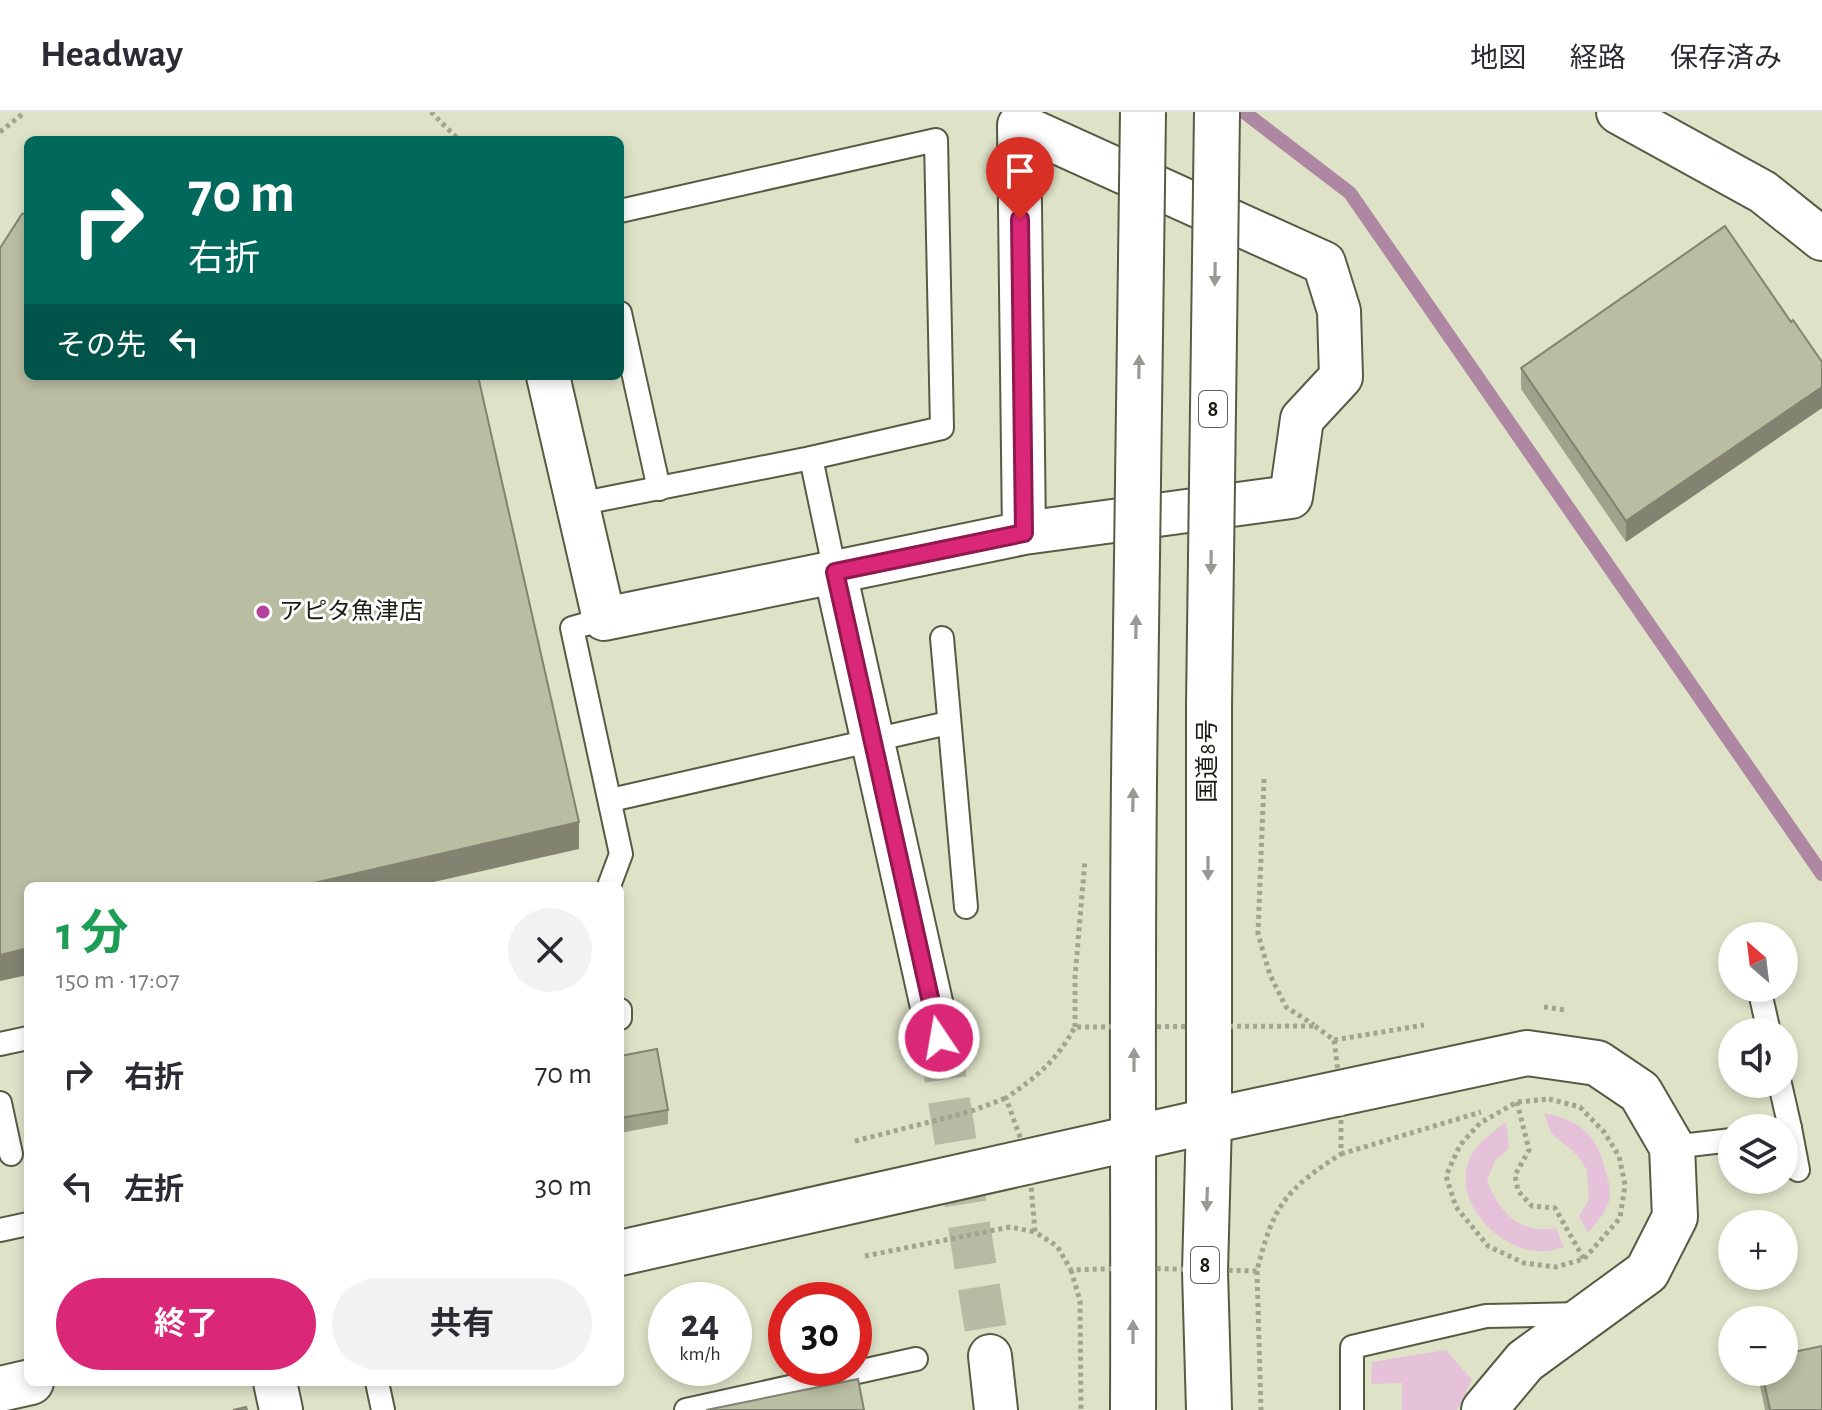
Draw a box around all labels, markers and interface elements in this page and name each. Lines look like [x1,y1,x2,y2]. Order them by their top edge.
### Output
text: Headway [40,36,183,74]
text: 地図 [1470,45,1526,73]
text: 経路 [1570,45,1626,73]
text: 保存済み [1670,45,1782,73]
pin [986,137,1054,219]
icon: arrive [998,149,1042,193]
text: 70 m [188,166,295,222]
icon: right [56,168,160,272]
text: 右折 [188,241,260,277]
one-way arrow [1209,262,1221,287]
icon: left [162,320,206,364]
text: その先 [56,331,146,361]
one-way arrow [1133,354,1146,379]
road number: 8 [1199,391,1227,427]
one-way arrow [1204,550,1217,575]
place label: アピタ魚津店 [279,598,423,624]
marker: アピタ魚津店 [254,603,272,621]
one-way arrow [1129,614,1142,639]
street label: 国道8号 [1194,719,1220,803]
one-way arrow [1127,787,1139,812]
one-way arrow [1202,856,1214,881]
button: close [508,908,592,992]
text: 1 分 [56,911,129,959]
north arrow [1718,922,1798,1002]
map controls [1718,922,1798,1386]
text: 150 m · 17:07 [56,967,179,993]
position arrow [897,996,981,1080]
button: sound [1718,1018,1798,1098]
one-way arrow [1128,1047,1140,1072]
icon: right [56,1052,100,1096]
text: 70 m [535,1059,592,1089]
text: 右折 [124,1063,184,1093]
button: layers [1718,1114,1798,1194]
icon: left [56,1164,100,1208]
text: 30 m [535,1171,592,1201]
text: 左折 [124,1175,184,1205]
one-way arrow [1200,1187,1213,1212]
button: + [1718,1210,1798,1290]
road number: 8 [1191,1247,1219,1283]
button: 終了 [56,1278,316,1370]
button: 共有 [332,1278,592,1370]
speed limit sign: 30 [768,1282,872,1386]
text: 24 [681,1304,719,1344]
button: − [1718,1306,1798,1386]
one-way arrow [1127,1319,1139,1344]
text: km/h [679,1344,721,1364]

